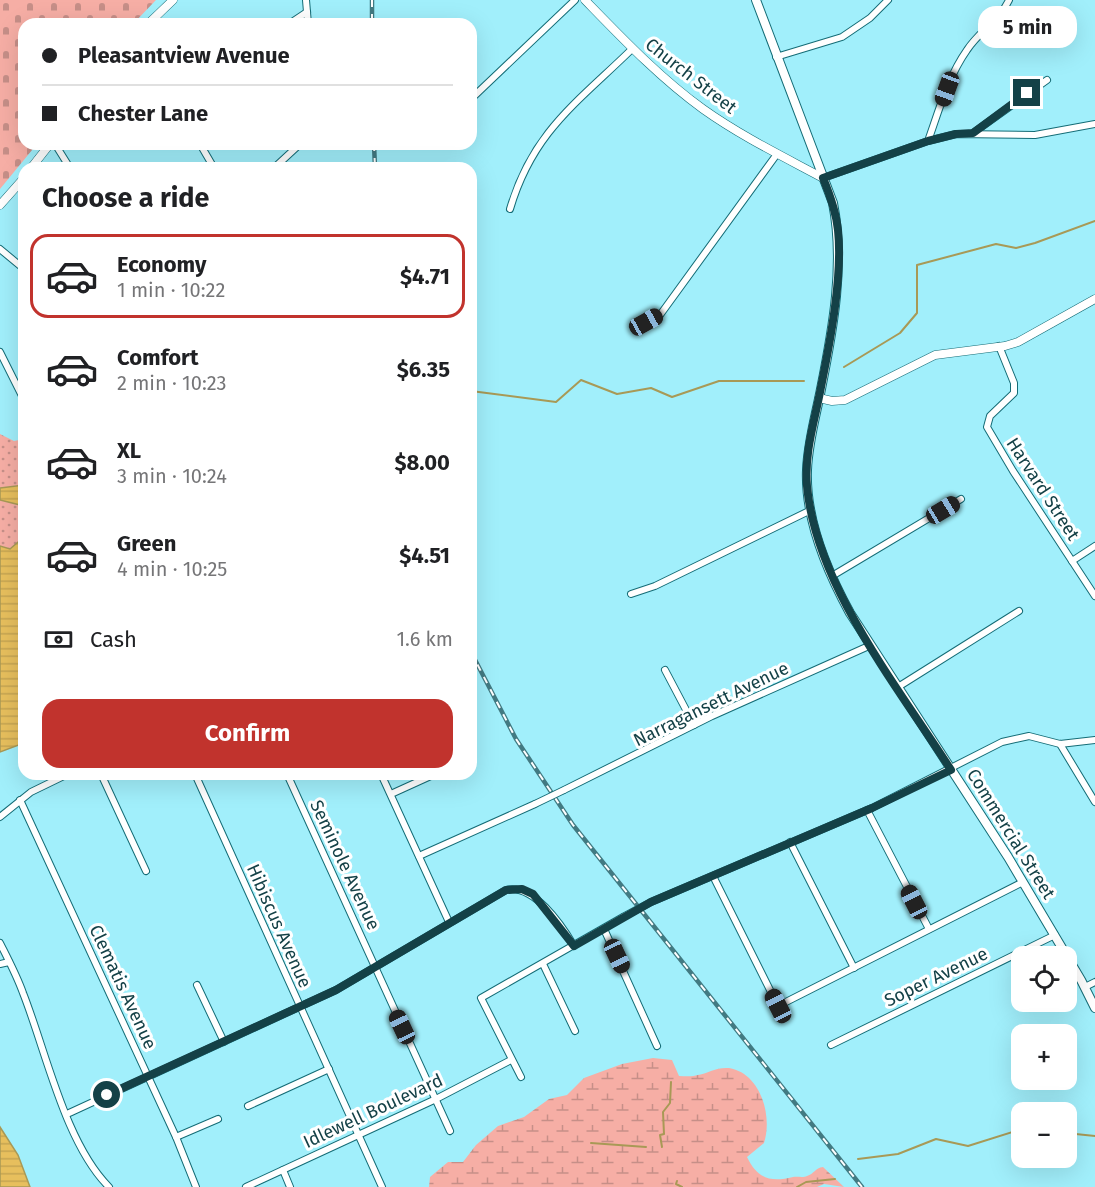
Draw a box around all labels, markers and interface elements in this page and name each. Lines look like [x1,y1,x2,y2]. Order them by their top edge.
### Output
callout: 5 min [978,6,1076,48]
text: 5 min [1003,15,1052,39]
street label: Church Street [641,33,742,119]
text: Pleasantview Avenue [78,42,290,69]
car [932,69,962,109]
route end [1013,79,1040,106]
text: Chester Lane [78,100,208,127]
text: Choose a ride [42,182,209,214]
icon: car [45,249,99,303]
text: Economy [117,251,206,278]
text: $4.71 [400,263,450,290]
text: 1 min · 10:22 [117,278,225,302]
car [626,305,666,339]
icon: car [45,342,99,396]
text: Comfort [117,344,198,371]
text: $6.35 [397,356,450,383]
text: 2 min · 10:23 [117,371,227,395]
street label: Harvard Street [1002,433,1085,545]
icon: car [45,435,99,489]
text: XL [117,437,141,464]
text: $8.00 [394,449,450,476]
text: 3 min · 10:24 [117,464,227,488]
car [923,493,963,527]
icon: car [45,528,99,582]
text: Green [117,530,176,557]
text: $4.51 [399,542,450,569]
text: 4 min · 10:25 [117,557,227,581]
icon: cash [42,623,75,656]
text: Cash [90,626,137,653]
text: 1.6 km [396,627,453,651]
street label: Narragansett Avenue [630,657,792,751]
button: Confirm [42,699,453,768]
street label: Commercial Street [962,765,1060,904]
street label: Seminole Avenue [305,797,385,933]
street label: Hibiscus Avenue [242,861,316,991]
car [898,882,930,922]
street label: Clematis Avenue [85,921,161,1053]
car [601,936,633,976]
street label: Soper Avenue [881,942,991,1012]
map controls [1011,946,1077,1168]
button: locate [1011,946,1077,1012]
car [762,986,794,1026]
car [386,1007,418,1047]
button: + [1011,1024,1077,1090]
street label: Idlewell Boulevard [300,1069,446,1153]
route start [93,1081,120,1108]
button: − [1011,1102,1077,1168]

